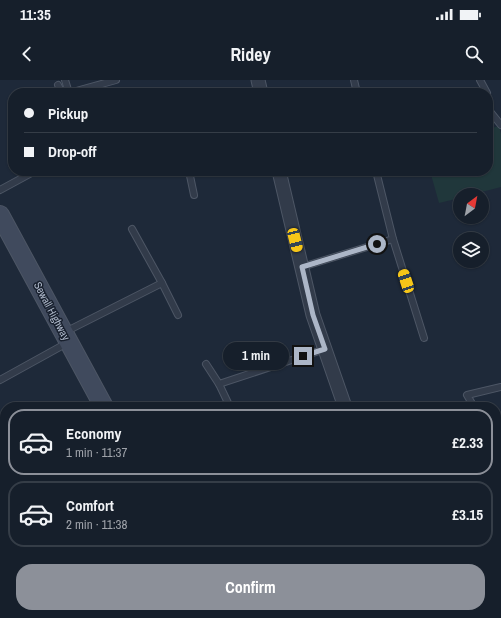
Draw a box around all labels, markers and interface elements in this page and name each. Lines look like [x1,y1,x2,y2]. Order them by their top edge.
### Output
text: 11:35 [20,4,51,25]
text: Ridey [230,42,271,67]
icon: back [16,43,38,65]
icon: search [463,43,485,65]
text: Pickup [48,103,88,124]
text: Drop-off [48,141,97,162]
north arrow [453,188,489,224]
map controls [453,188,489,268]
car [286,227,304,253]
button: layers [453,232,489,268]
route start [368,235,386,253]
car [397,268,415,294]
street label: Sewall Highway [31,279,73,343]
callout: 1 min [223,342,289,370]
text: 1 min [242,347,270,364]
route end [294,347,312,365]
text: Economy [66,423,121,444]
icon: car [18,424,54,460]
text: £2.33 [452,432,483,453]
text: 1 min · 11:37 [66,444,127,461]
text: Comfort [66,495,114,516]
icon: car [18,496,54,532]
text: £3.15 [452,504,483,525]
text: 2 min · 11:38 [66,516,127,533]
button: Confirm [16,564,485,610]

